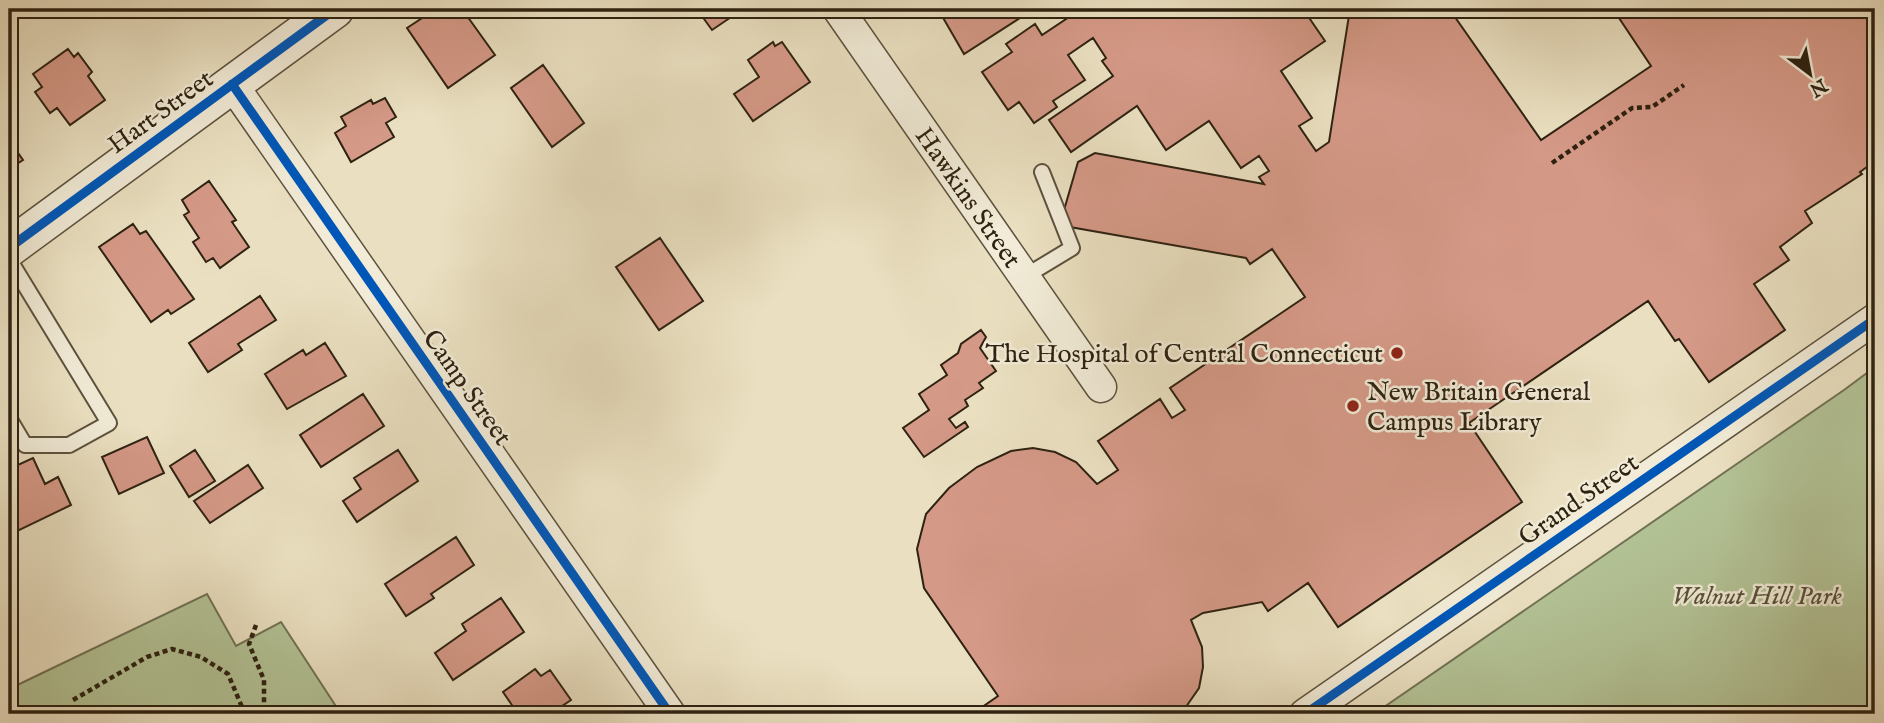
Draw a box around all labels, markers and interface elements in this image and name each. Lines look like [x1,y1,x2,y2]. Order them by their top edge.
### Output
north arrow [1776,38,1846,108]
street label: Hart Street [102,63,220,162]
text: N [1804,72,1832,102]
street label: Hawkins Street [907,121,1028,275]
street label: Camp Street [415,323,519,452]
place label: The Hospital of Central Connecticut [985,338,1383,371]
marker: The Hospital of Central Connecticut [1389,345,1405,361]
place label: New Britain General Campus Library [1367,376,1591,439]
marker: New Britain General Campus Library [1345,398,1361,414]
street label: Grand Street [1512,447,1645,554]
park label: Walnut Hill Park [1672,580,1842,613]

